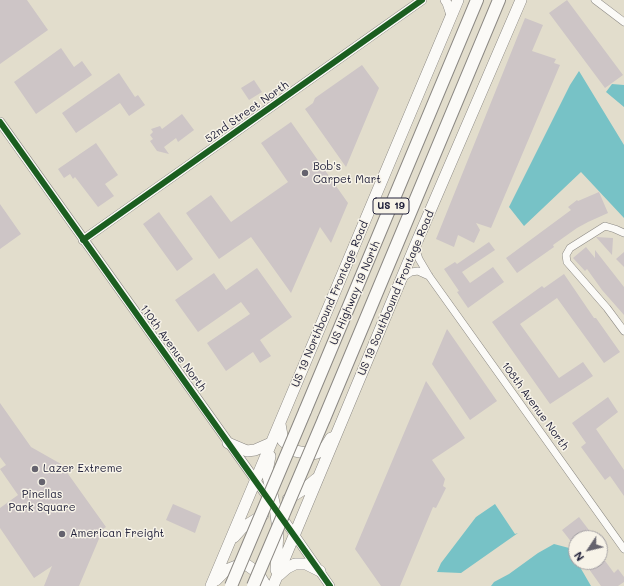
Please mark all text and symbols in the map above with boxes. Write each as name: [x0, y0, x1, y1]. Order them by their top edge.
street label: 52nd Street North: [203, 78, 291, 146]
place label: Bob's Carpet Mart: [313, 160, 381, 186]
marker: Bob's Carpet Mart: [300, 168, 310, 178]
road number: US 19: [373, 198, 409, 214]
street label: US 19 Southbound Frontage Road: [355, 209, 437, 377]
street label: US 19 Northbound Frontage Road: [289, 219, 371, 389]
street label: US Highway 19 North: [327, 239, 383, 347]
street label: 110th Avenue North: [137, 302, 209, 394]
street label: 108th Avenue North: [499, 359, 571, 453]
place label: Lazer Extreme: [43, 462, 122, 476]
marker: Lazer Extreme: [30, 464, 40, 474]
marker: Pinellas Park Square: [37, 477, 47, 487]
place label: Pinellas Park Square: [9, 488, 75, 514]
place label: American Freight: [70, 527, 164, 541]
marker: American Freight: [57, 529, 67, 539]
north arrow: [568, 530, 608, 570]
text: N: [570, 549, 587, 564]

